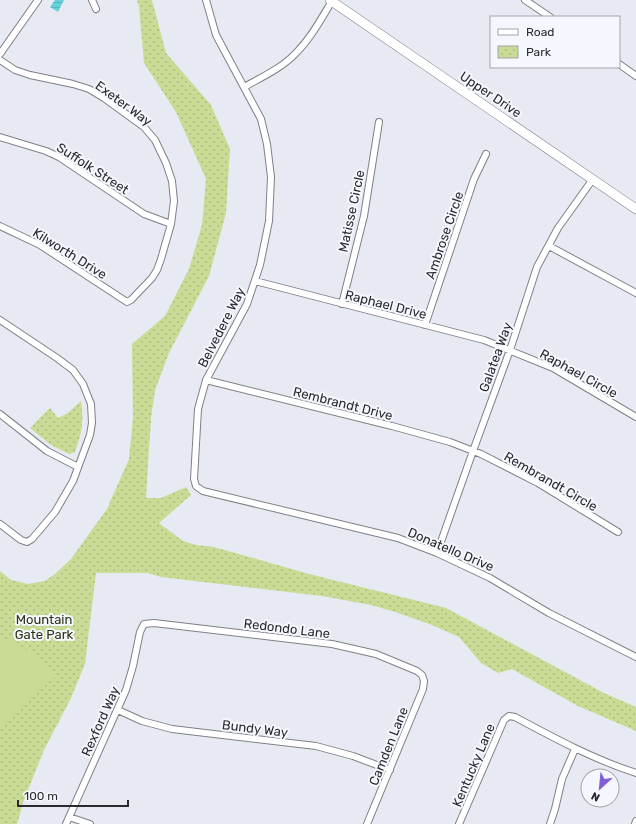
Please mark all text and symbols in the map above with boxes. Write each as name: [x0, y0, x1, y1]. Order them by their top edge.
legend: [490, 16, 620, 68]
text: Road: [526, 25, 554, 39]
text: Park: [526, 45, 552, 59]
street label: Upper Drive: [457, 68, 524, 120]
street label: Exeter Way: [92, 78, 155, 129]
street label: Suffolk Street: [54, 140, 132, 197]
street label: Matisse Circle: [335, 169, 368, 254]
street label: Ambrose Circle: [422, 189, 466, 281]
street label: Kilworth Drive: [30, 225, 109, 282]
street label: Belvedere Way: [195, 285, 248, 370]
street label: Raphael Drive: [344, 287, 428, 322]
street label: Galatea Way: [476, 320, 515, 394]
street label: Raphael Circle: [537, 346, 620, 401]
street label: Rembrandt Drive: [291, 384, 394, 423]
street label: Rembrandt Circle: [501, 449, 600, 514]
street label: Donatello Drive: [406, 525, 496, 574]
park label: Mountain Gate Park: [15, 612, 74, 642]
street label: Redondo Lane: [243, 616, 331, 641]
street label: Rexford Way: [78, 684, 123, 758]
street label: Camden Lane: [366, 705, 411, 788]
street label: Bundy Way: [221, 717, 289, 740]
street label: Kentucky Lane: [449, 721, 498, 809]
north arrow: [580, 768, 620, 808]
scale bar: [18, 782, 128, 808]
text: 100 m: [24, 789, 58, 803]
text: N: [589, 789, 602, 804]

